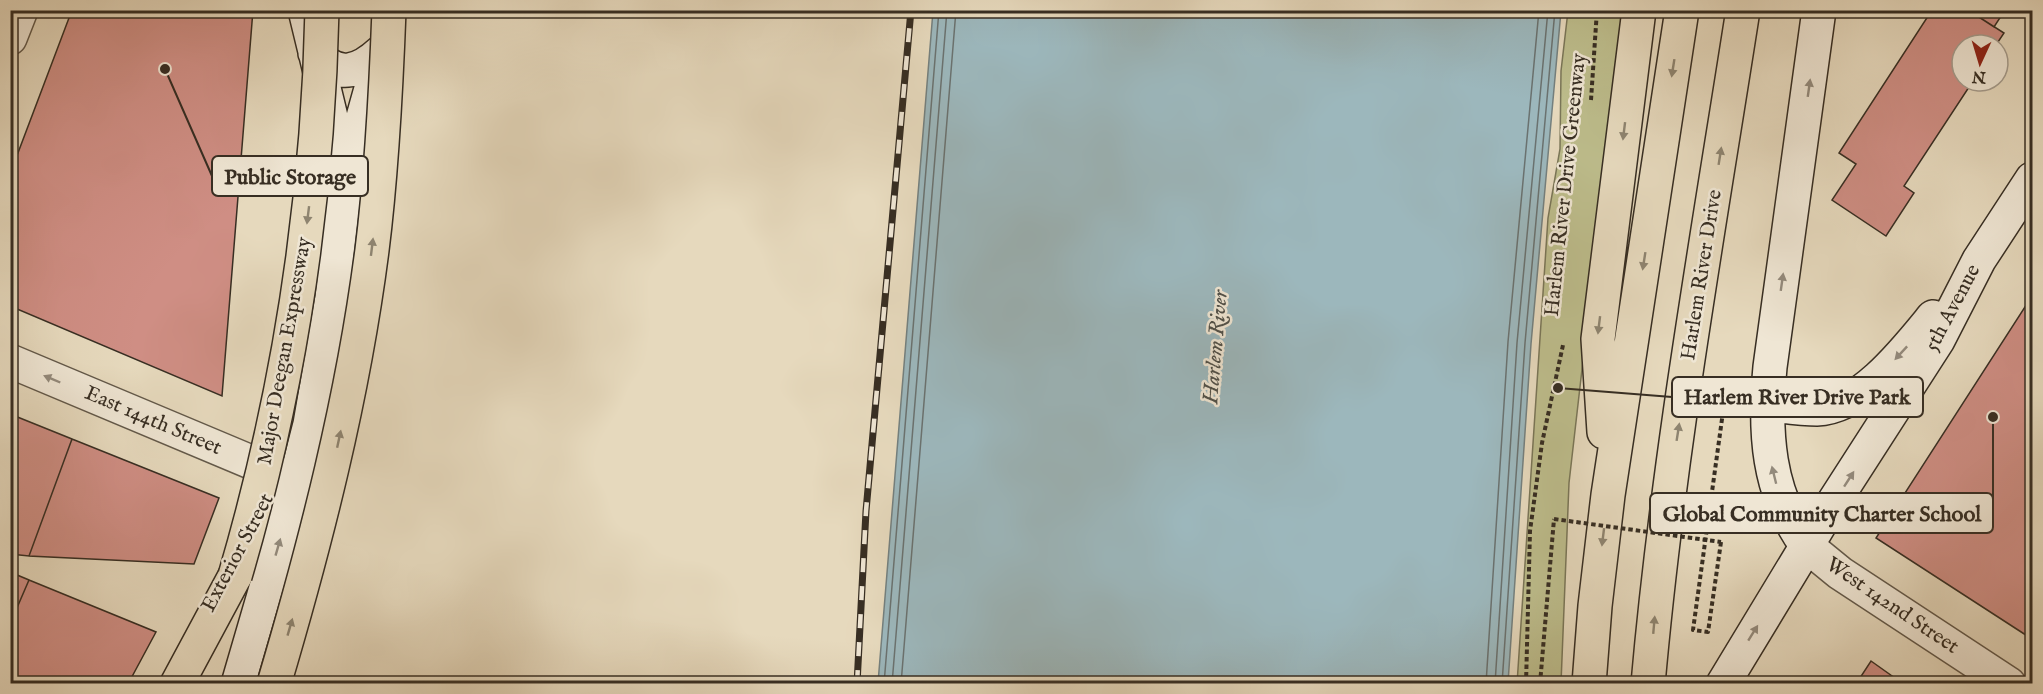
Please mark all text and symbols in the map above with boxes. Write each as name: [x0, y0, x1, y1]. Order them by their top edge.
north arrow: [1950, 33, 2010, 93]
street label: Harlem River Drive Greenway: [1539, 51, 1593, 318]
one-way arrow: [1668, 59, 1677, 78]
text: N: [1971, 65, 1988, 86]
one-way arrow: [1804, 79, 1813, 98]
one-way arrow: [1619, 122, 1629, 141]
one-way arrow: [1716, 146, 1725, 165]
callout: Public Storage: [212, 156, 368, 196]
text: Public Storage: [224, 164, 356, 192]
street label: Harlem River Drive: [1675, 187, 1729, 362]
one-way arrow: [304, 206, 313, 225]
street label: Major Deegan Expressway: [252, 234, 318, 467]
one-way arrow: [367, 237, 377, 256]
one-way arrow: [1639, 252, 1648, 271]
street label: 5th Avenue: [1919, 260, 1987, 356]
one-way arrow: [1777, 272, 1786, 291]
water label: Harlem River: [1197, 287, 1235, 406]
one-way arrow: [1595, 315, 1604, 334]
one-way arrow: [1895, 345, 1908, 360]
one-way arrow: [44, 374, 61, 383]
callout: Harlem River Drive Park: [1672, 377, 1923, 417]
street label: East 144th Street: [80, 380, 226, 462]
text: Harlem River Drive Park: [1683, 384, 1912, 412]
one-way arrow: [1674, 422, 1683, 441]
one-way arrow: [334, 429, 344, 448]
one-way arrow: [1769, 466, 1779, 484]
one-way arrow: [1843, 471, 1854, 487]
street label: Exterior Street: [195, 489, 281, 617]
callout: Global Community Charter School: [1650, 493, 1993, 533]
text: Global Community Charter School: [1663, 501, 1982, 529]
one-way arrow: [1598, 528, 1608, 547]
one-way arrow: [274, 538, 283, 556]
street label: West 142nd Street: [1820, 551, 1964, 661]
one-way arrow: [1649, 616, 1658, 635]
one-way arrow: [286, 618, 296, 637]
one-way arrow: [1747, 625, 1758, 641]

